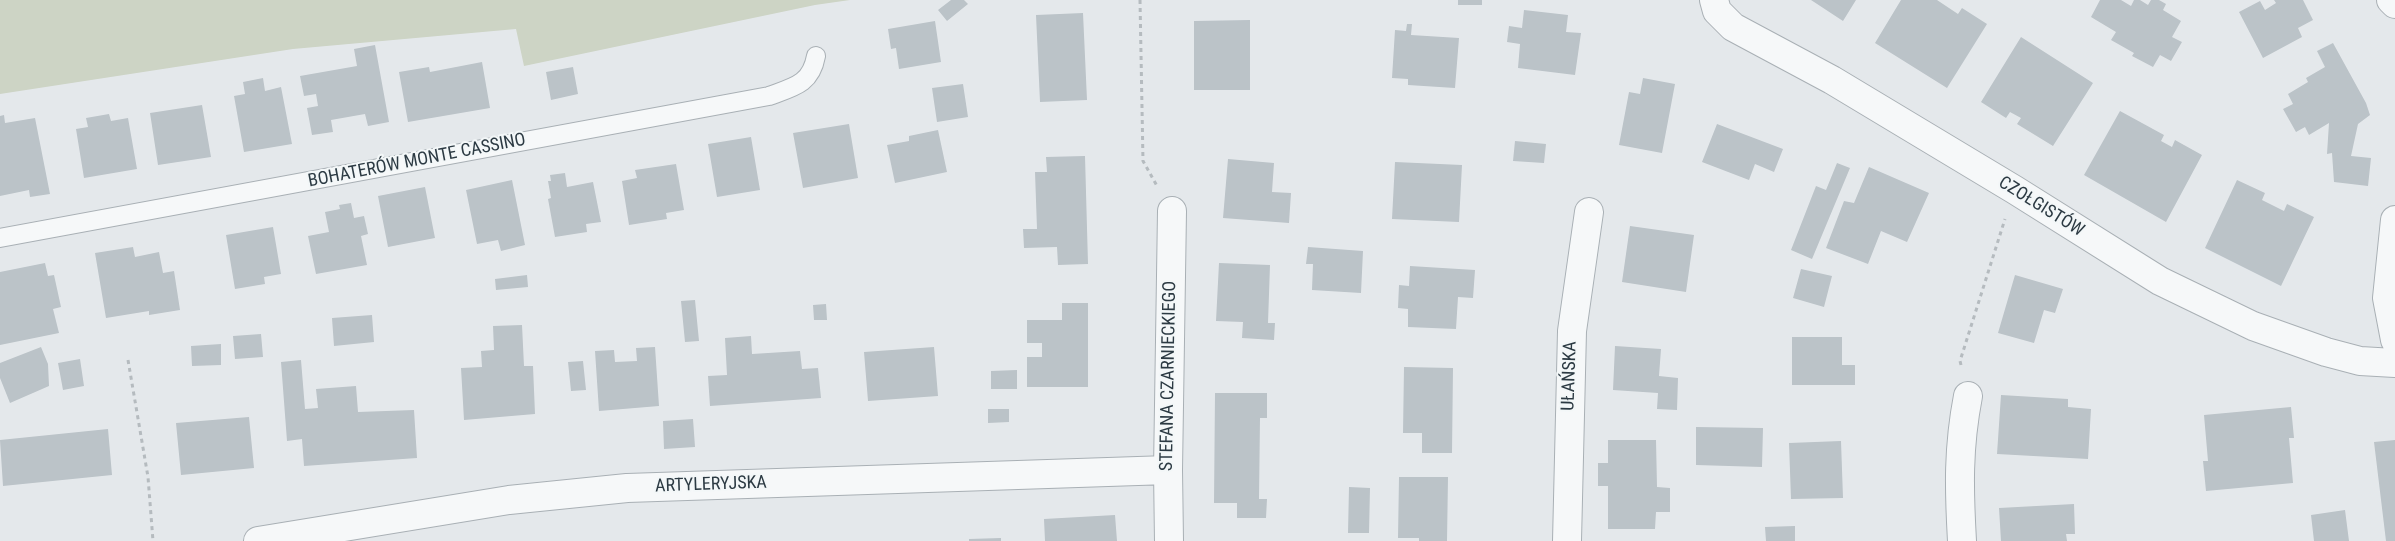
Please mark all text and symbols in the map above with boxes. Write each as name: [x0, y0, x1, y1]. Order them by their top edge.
street label: BOHATERÓW MONTE CASSINO: [306, 129, 528, 193]
street label: CZOŁGISTÓW: [1994, 172, 2088, 242]
street label: STEFANA CZARNIECKIEGO: [1157, 281, 1181, 471]
street label: UŁAŃSKA: [1558, 341, 1582, 411]
street label: ARTYLERYJSKA: [655, 472, 767, 498]

